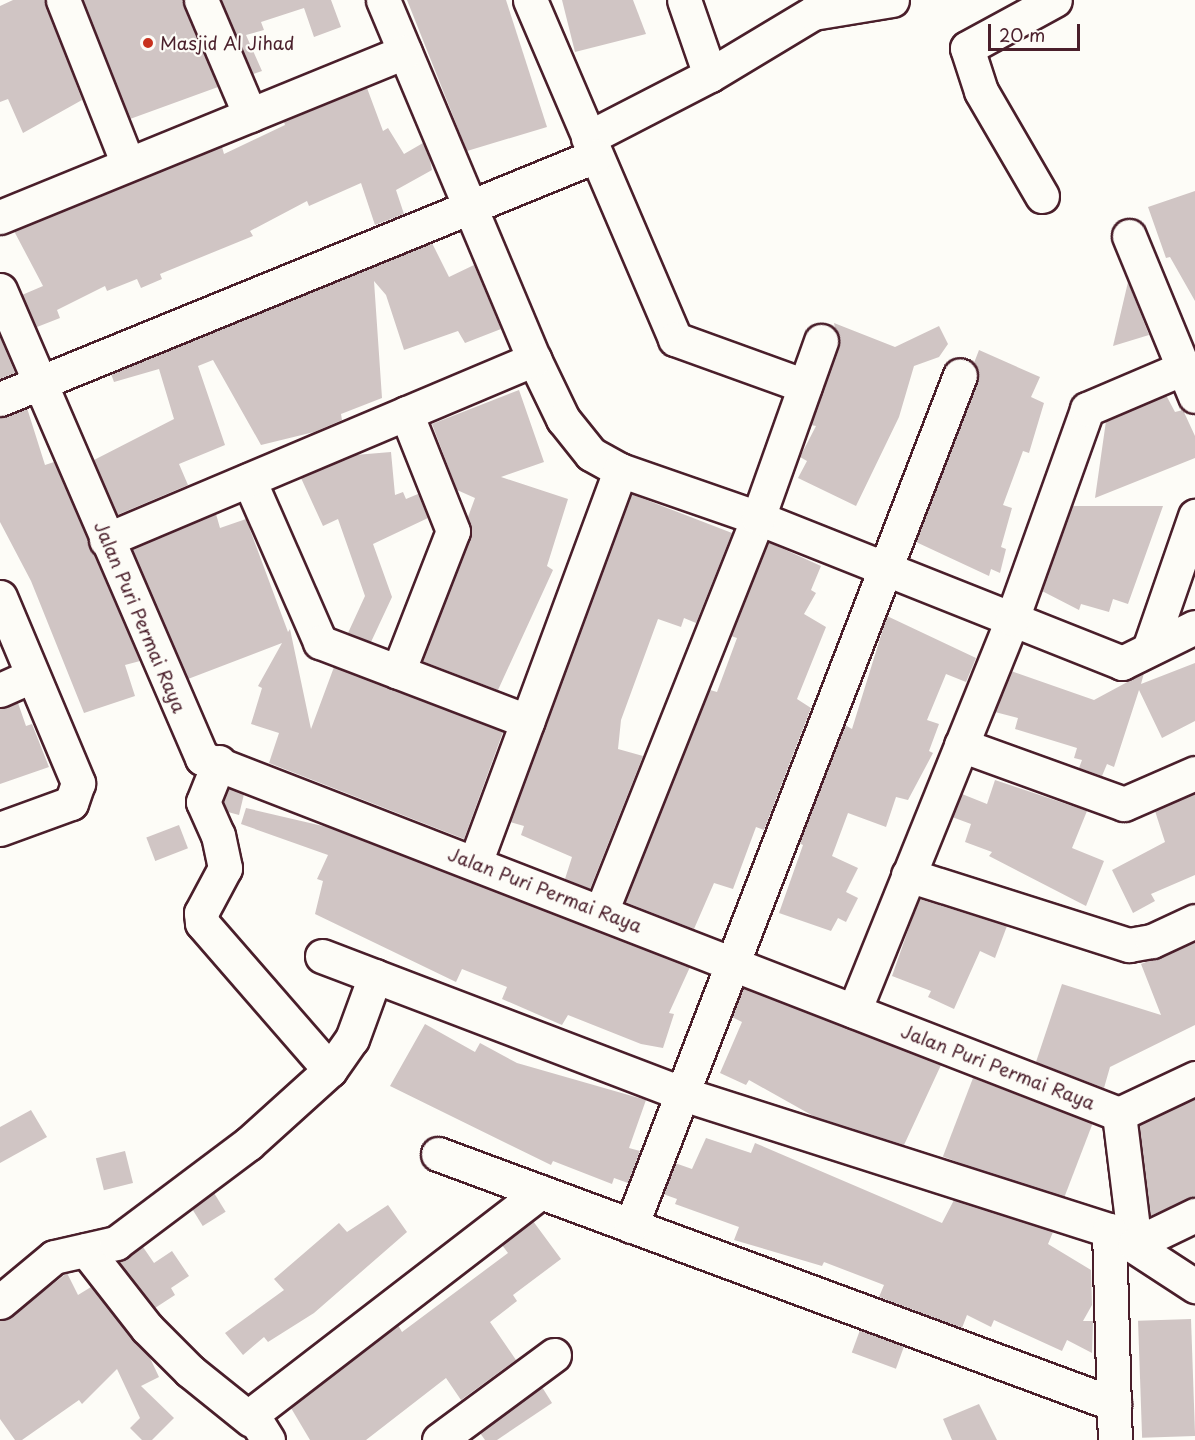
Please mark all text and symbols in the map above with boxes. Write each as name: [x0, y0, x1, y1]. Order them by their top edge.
scale bar: [991, 12, 1082, 50]
text: 20 m: [999, 21, 1045, 48]
place label: Masjid Al Jihad: [160, 32, 295, 54]
marker: Masjid Al Jihad: [141, 36, 155, 50]
street label: Jalan Puri Permai Raya: [90, 518, 190, 716]
street label: Jalan Puri Permai Raya: [445, 843, 645, 937]
street label: Jalan Puri Permai Raya: [898, 1020, 1098, 1114]

